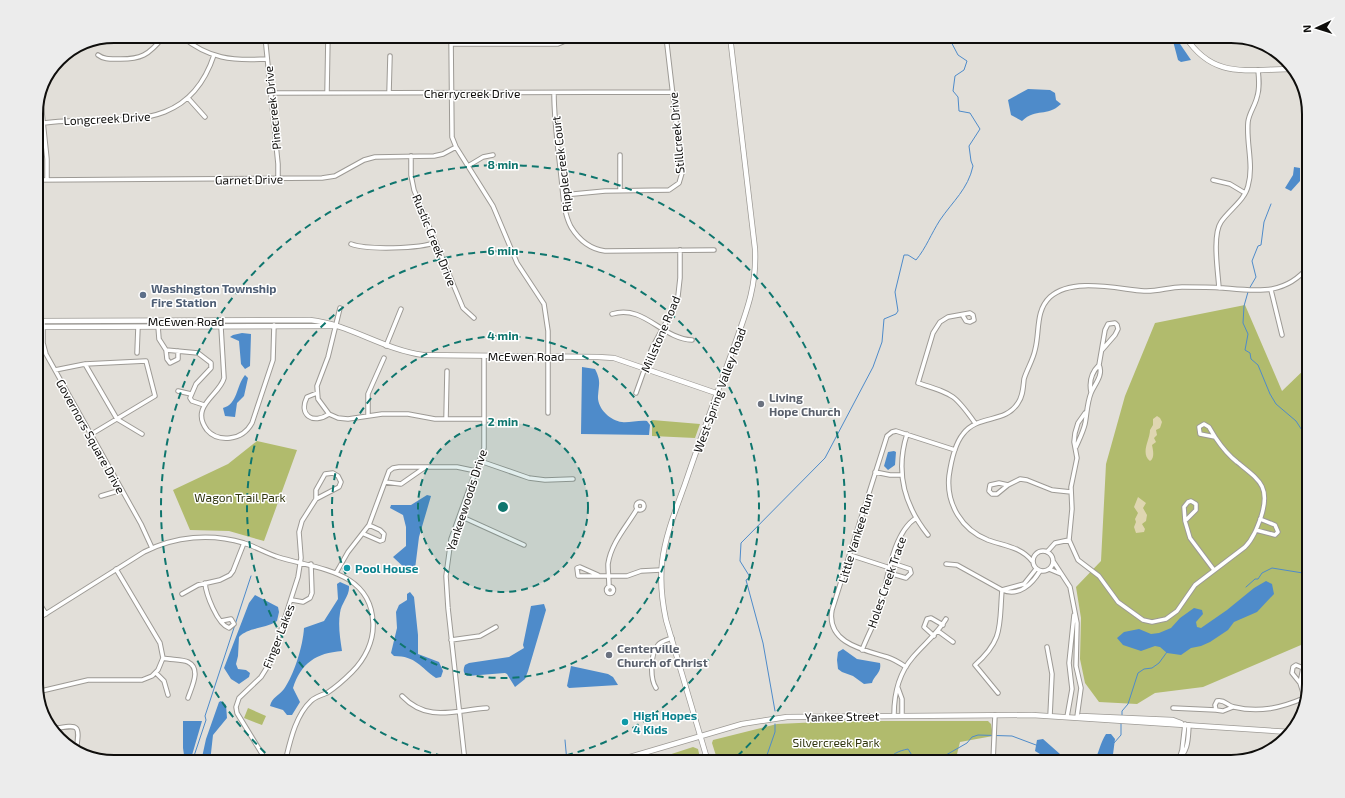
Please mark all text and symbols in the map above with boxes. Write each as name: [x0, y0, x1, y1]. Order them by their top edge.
north arrow: [1297, 8, 1337, 48]
text: N: [1300, 24, 1313, 33]
street label: Pinecreek Drive: [261, 65, 283, 151]
street label: Cherrycreek Drive: [424, 86, 520, 100]
street label: Stillcreek Drive: [665, 92, 687, 174]
street label: Longcreek Drive: [63, 109, 151, 127]
street label: Ripplecreek Court: [548, 115, 574, 213]
text: 8 min: [487, 157, 519, 171]
street label: Garnet Drive: [215, 171, 283, 187]
street label: Rustic Creek Drive: [410, 192, 460, 288]
text: 6 min: [488, 243, 518, 257]
place label: Washington Township Fire Station: [151, 281, 277, 309]
marker: Washington Township Fire Station: [138, 290, 148, 300]
street label: Millstone Road: [638, 294, 682, 374]
street label: McEwen Road: [148, 314, 224, 328]
street label: West Spring Valley Road: [690, 326, 748, 454]
text: 4 min: [487, 328, 519, 342]
street label: McEwen Road: [488, 349, 564, 363]
street label: Governors Square Drive: [54, 376, 128, 496]
place label: Living Hope Church: [769, 390, 841, 418]
marker: Living Hope Church: [756, 399, 766, 409]
text: 2 min: [488, 414, 518, 428]
street label: Yankeewoods Drive: [443, 447, 489, 553]
park label: Wagon Trail Park: [194, 490, 286, 504]
street label: Little Yankee Run: [835, 491, 875, 585]
centre of rings: [496, 500, 510, 514]
street label: Holes Creek Trace: [864, 534, 908, 630]
place label: Pool House: [355, 561, 419, 575]
marker: Pool House: [342, 563, 352, 573]
street label: Finger Lakes: [259, 602, 297, 670]
place label: Centerville Church of Christ: [617, 641, 708, 669]
marker: Centerville Church of Christ: [604, 650, 614, 660]
place label: High Hopes 4 Kids: [633, 708, 697, 736]
street label: Yankee Street: [805, 708, 880, 724]
marker: High Hopes 4 Kids: [620, 717, 630, 727]
park label: Silvercreek Park: [792, 735, 880, 749]

